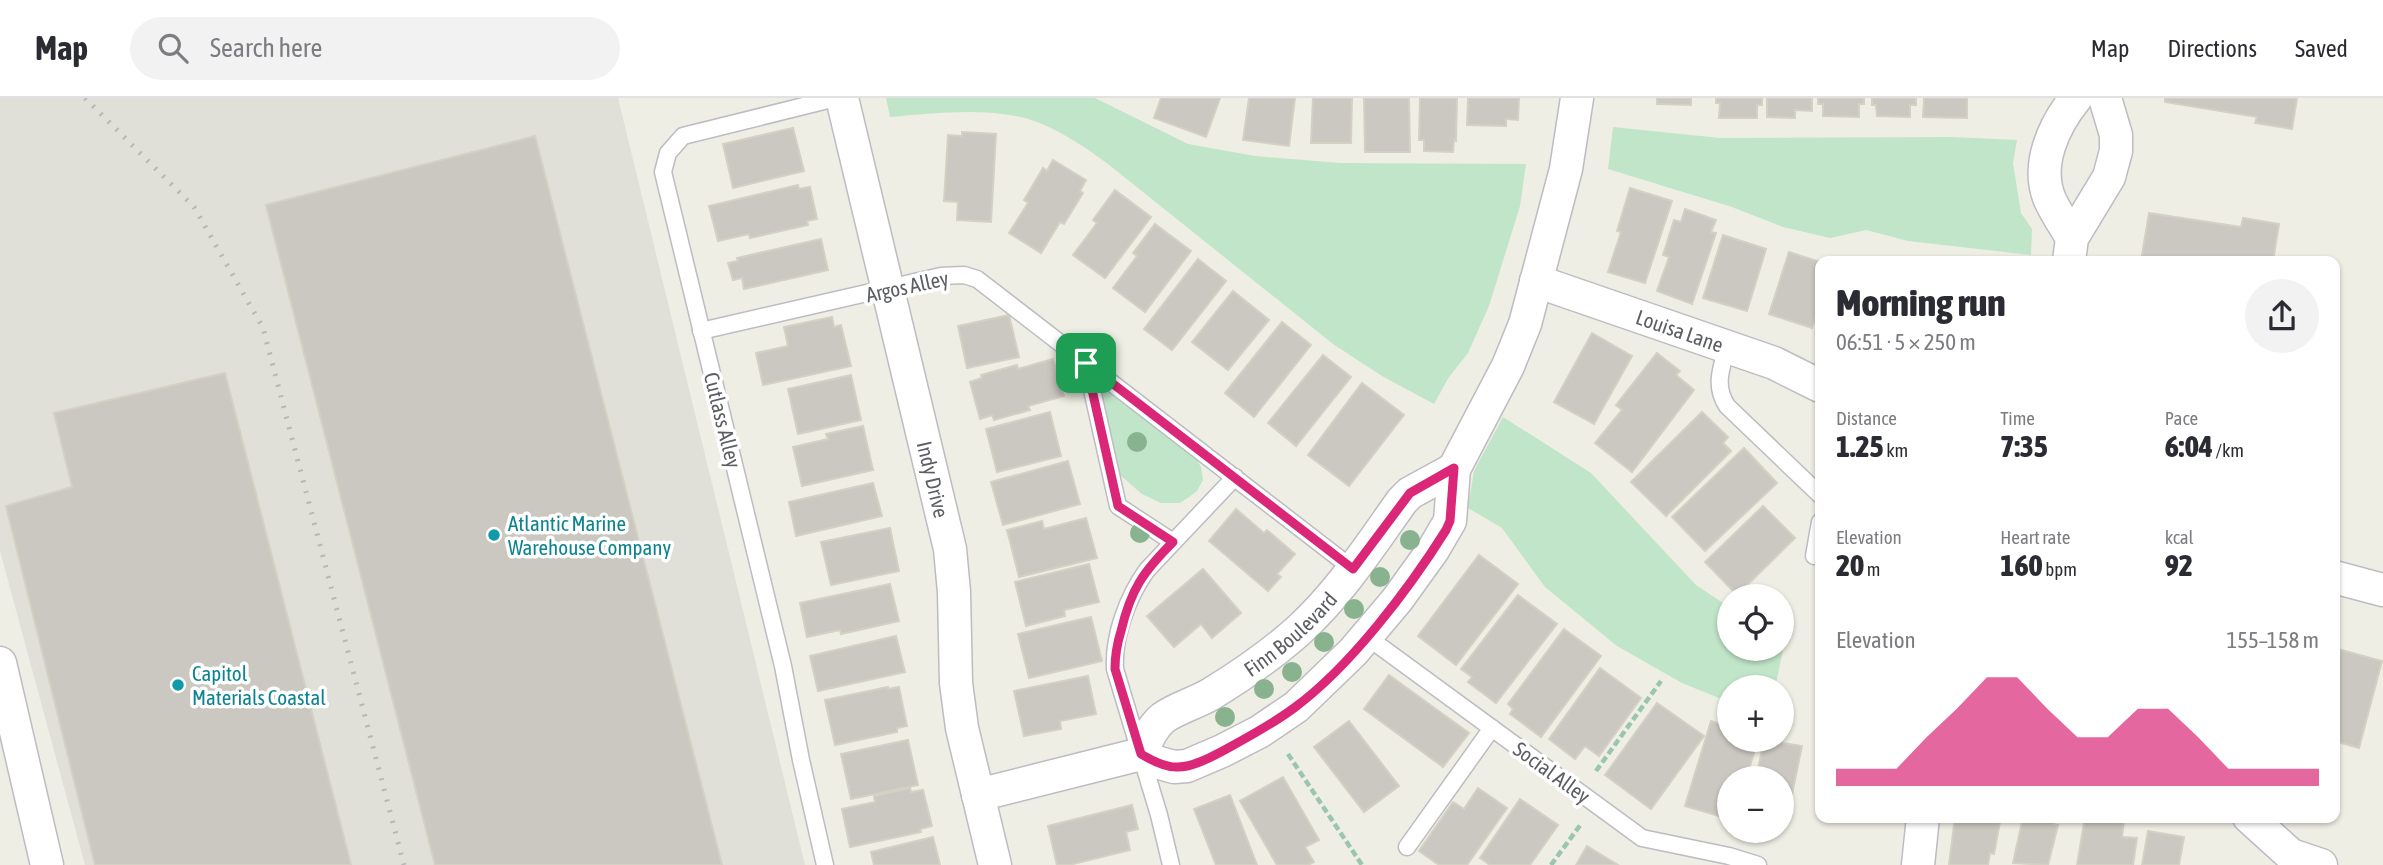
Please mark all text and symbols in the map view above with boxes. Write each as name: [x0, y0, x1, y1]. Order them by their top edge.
search box: [130, 17, 620, 80]
text: Map: [35, 29, 88, 67]
icon: search: [154, 29, 192, 67]
text: Search here: [210, 33, 322, 63]
text: Map: [2091, 35, 2129, 62]
text: Directions: [2167, 35, 2257, 62]
text: Saved: [2295, 35, 2348, 62]
street label: Argos Alley: [864, 265, 951, 306]
button: share: [2245, 279, 2319, 353]
text: Morning run: [1836, 281, 2006, 324]
street label: Louisa Lane: [1633, 304, 1727, 357]
text: 06:51 · 5 × 250 m: [1836, 329, 1976, 355]
pin: [1056, 333, 1116, 393]
icon: arrive: [1067, 344, 1105, 382]
street label: Cutlass Alley: [700, 370, 747, 471]
text: Distance: [1836, 407, 1897, 429]
text: Time: [2000, 407, 2035, 429]
text: Pace: [2165, 407, 2198, 429]
text: 1.25: [1836, 429, 1884, 463]
text: 7:35: [2000, 429, 2048, 463]
text: 6:04: [2165, 429, 2213, 463]
street label: Indy Drive: [913, 439, 954, 520]
text: km: [1884, 439, 1908, 461]
text: /km: [2213, 439, 2244, 461]
place label: Atlantic Marine Warehouse Company: [508, 511, 671, 559]
text: Elevation: [1836, 526, 1902, 548]
text: Heart rate: [2000, 526, 2070, 548]
text: kcal: [2165, 526, 2194, 548]
marker: Atlantic Marine Warehouse Company: [486, 527, 502, 543]
text: 20: [1836, 548, 1864, 582]
text: 160: [2000, 548, 2043, 582]
text: 92: [2165, 548, 2193, 582]
text: m: [1864, 558, 1881, 580]
text: bpm: [2043, 558, 2077, 580]
map controls: [1717, 584, 1794, 843]
button: locate: [1717, 584, 1794, 661]
street label: Finn Boulevard: [1239, 587, 1342, 681]
text: Elevation: [1836, 627, 1916, 653]
text: 155–158 m: [2226, 627, 2319, 653]
place label: Capitol Materials Coastal: [192, 661, 326, 709]
button: +: [1717, 675, 1794, 752]
marker: Capitol Materials Coastal: [170, 677, 186, 693]
street label: Social Alley: [1509, 736, 1595, 808]
button: −: [1717, 766, 1794, 843]

